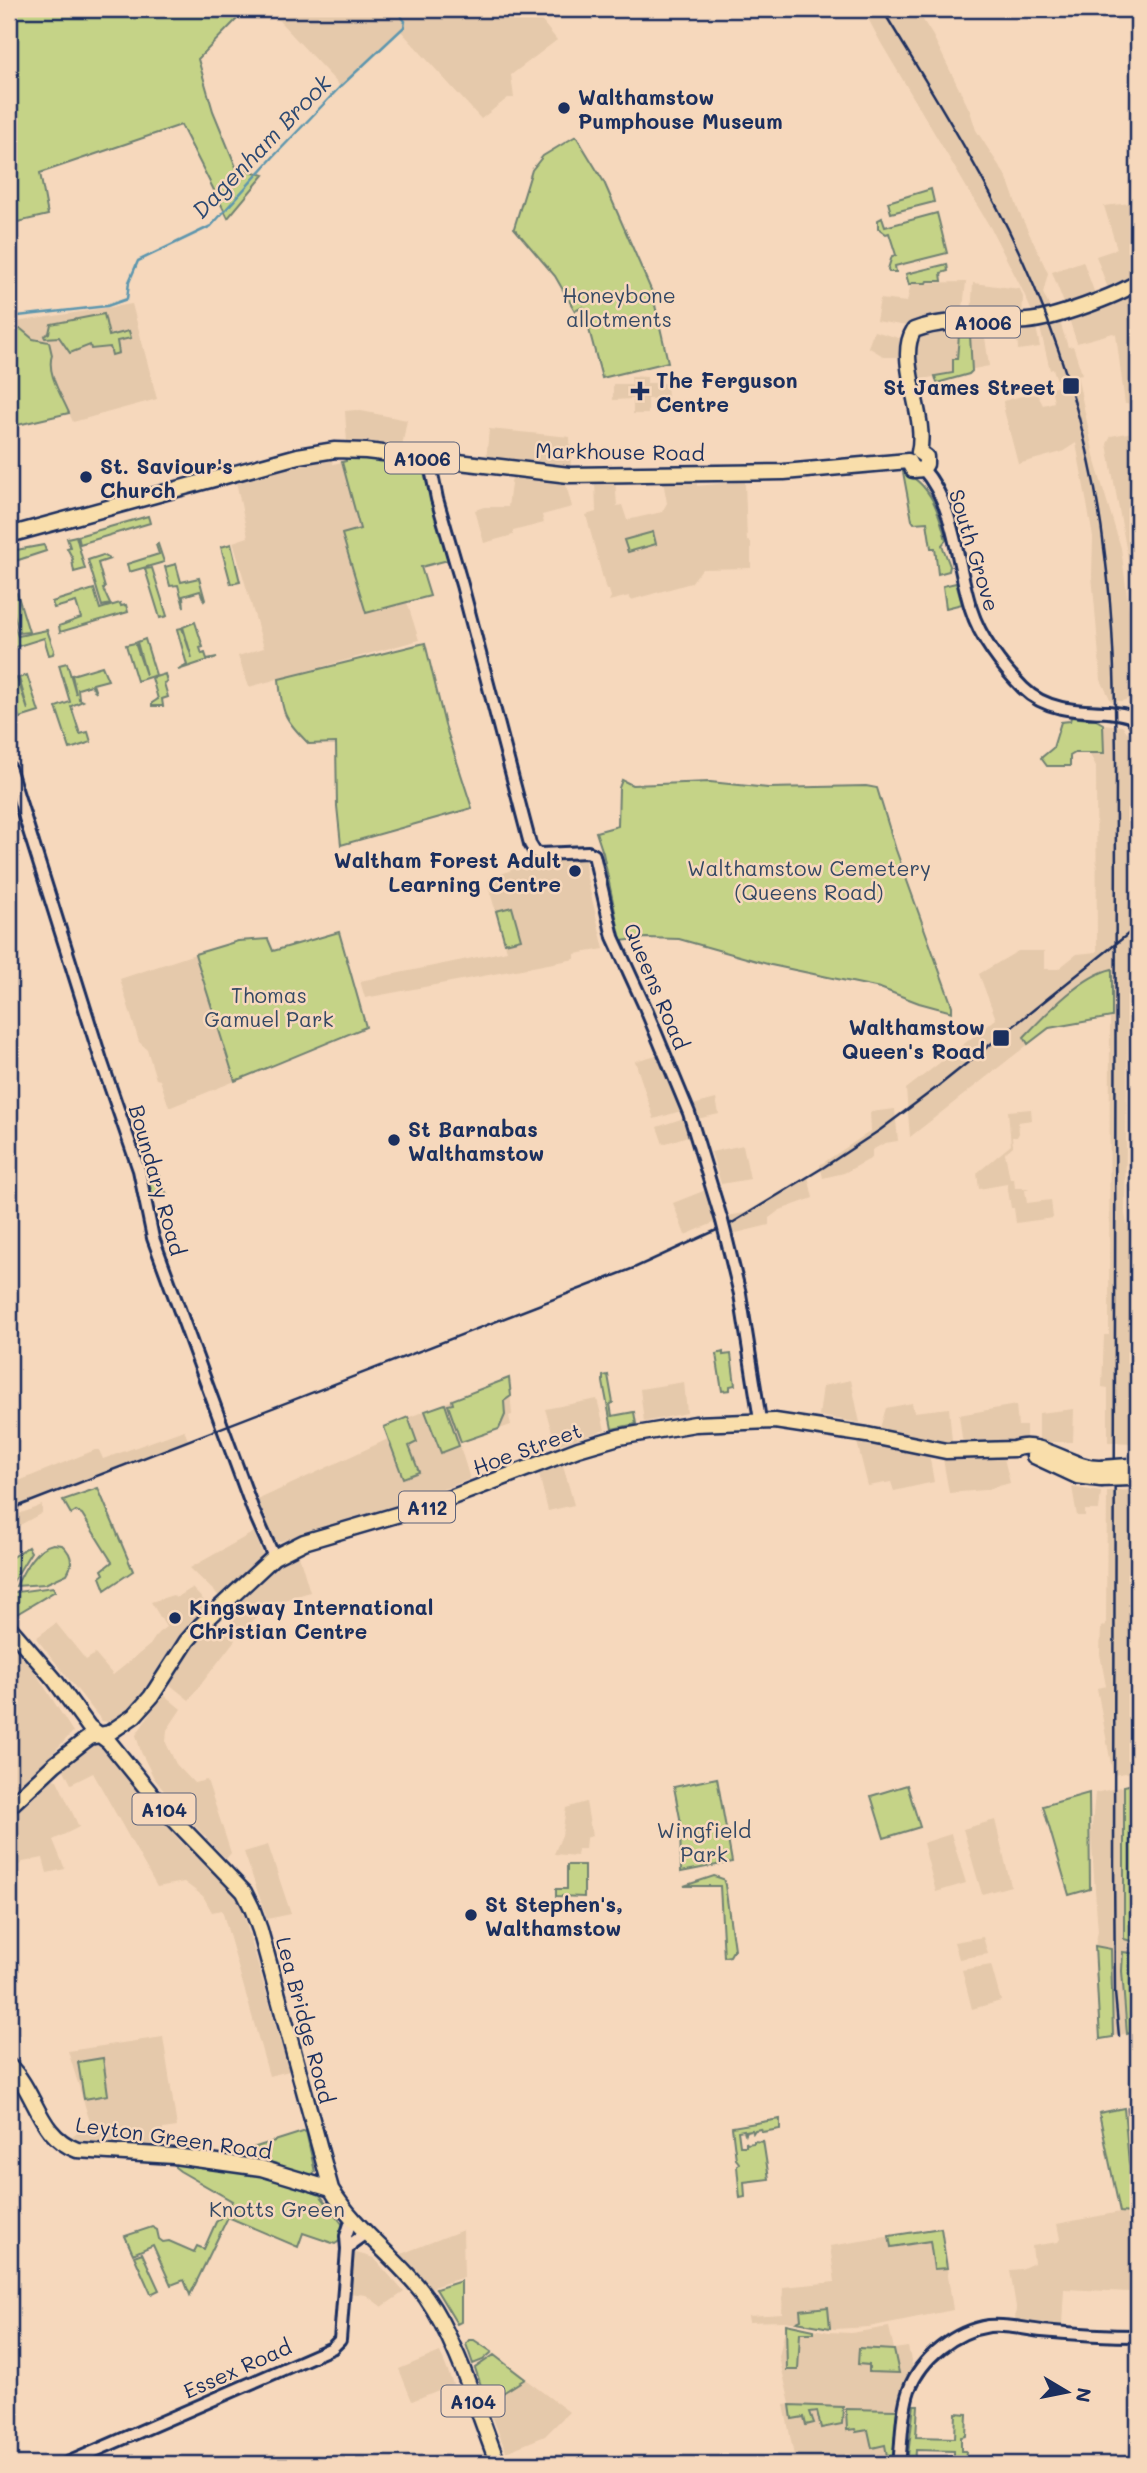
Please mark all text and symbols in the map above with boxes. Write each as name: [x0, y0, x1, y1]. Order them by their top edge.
water label: Dagenham Brook: [185, 67, 338, 224]
place label: Walthamstow Pumphouse Museum: [578, 83, 783, 134]
marker: Walthamstow Pumphouse Museum: [556, 100, 572, 116]
park label: Honeybone allotments: [562, 281, 676, 332]
road number: A1006: [946, 306, 1020, 338]
place label: The Ferguson Centre: [656, 366, 798, 417]
place label: St James Street: [883, 373, 1055, 400]
marker: St James Street: [1061, 376, 1081, 396]
marker: The Ferguson Centre: [630, 381, 650, 401]
street label: Markhouse Road: [535, 436, 705, 466]
road number: A1006: [385, 442, 459, 474]
place label: St. Saviour's Church: [100, 452, 233, 503]
marker: St. Saviour's Church: [78, 469, 94, 485]
street label: South Grove: [944, 486, 1006, 614]
place label: Waltham Forest Adult Learning Centre: [334, 846, 561, 897]
park label: Walthamstow Cemetery (Queens Road): [687, 854, 931, 905]
marker: Waltham Forest Adult Learning Centre: [567, 863, 583, 879]
street label: Queens Road: [618, 919, 696, 1053]
park label: Thomas Gamuel Park: [204, 981, 334, 1032]
place label: Walthamstow Queen's Road: [842, 1013, 985, 1064]
marker: Walthamstow Queen's Road: [991, 1028, 1011, 1048]
street label: Boundary Road: [124, 1102, 192, 1258]
place label: St Barnabas Walthamstow: [408, 1115, 544, 1166]
marker: St Barnabas Walthamstow: [386, 1132, 402, 1148]
street label: Hoe Street: [469, 1416, 585, 1480]
road number: A112: [399, 1492, 455, 1522]
place label: Kingsway International Christian Centre: [189, 1593, 433, 1644]
marker: Kingsway International Christian Centre: [167, 1610, 183, 1626]
road number: A104: [132, 1794, 196, 1825]
park label: Wingfield Park: [657, 1816, 751, 1867]
place label: St Stephen's, Walthamstow: [485, 1890, 623, 1941]
marker: St Stephen's, Walthamstow: [463, 1907, 479, 1923]
street label: Lea Bridge Road: [271, 1934, 341, 2106]
street label: Leyton Green Road: [74, 2110, 274, 2164]
park label: Knotts Green: [209, 2195, 345, 2222]
street label: Essex Road: [179, 2332, 295, 2404]
north arrow: [1032, 2358, 1102, 2428]
road number: A104: [442, 2386, 504, 2416]
text: N: [1071, 2386, 1098, 2404]

